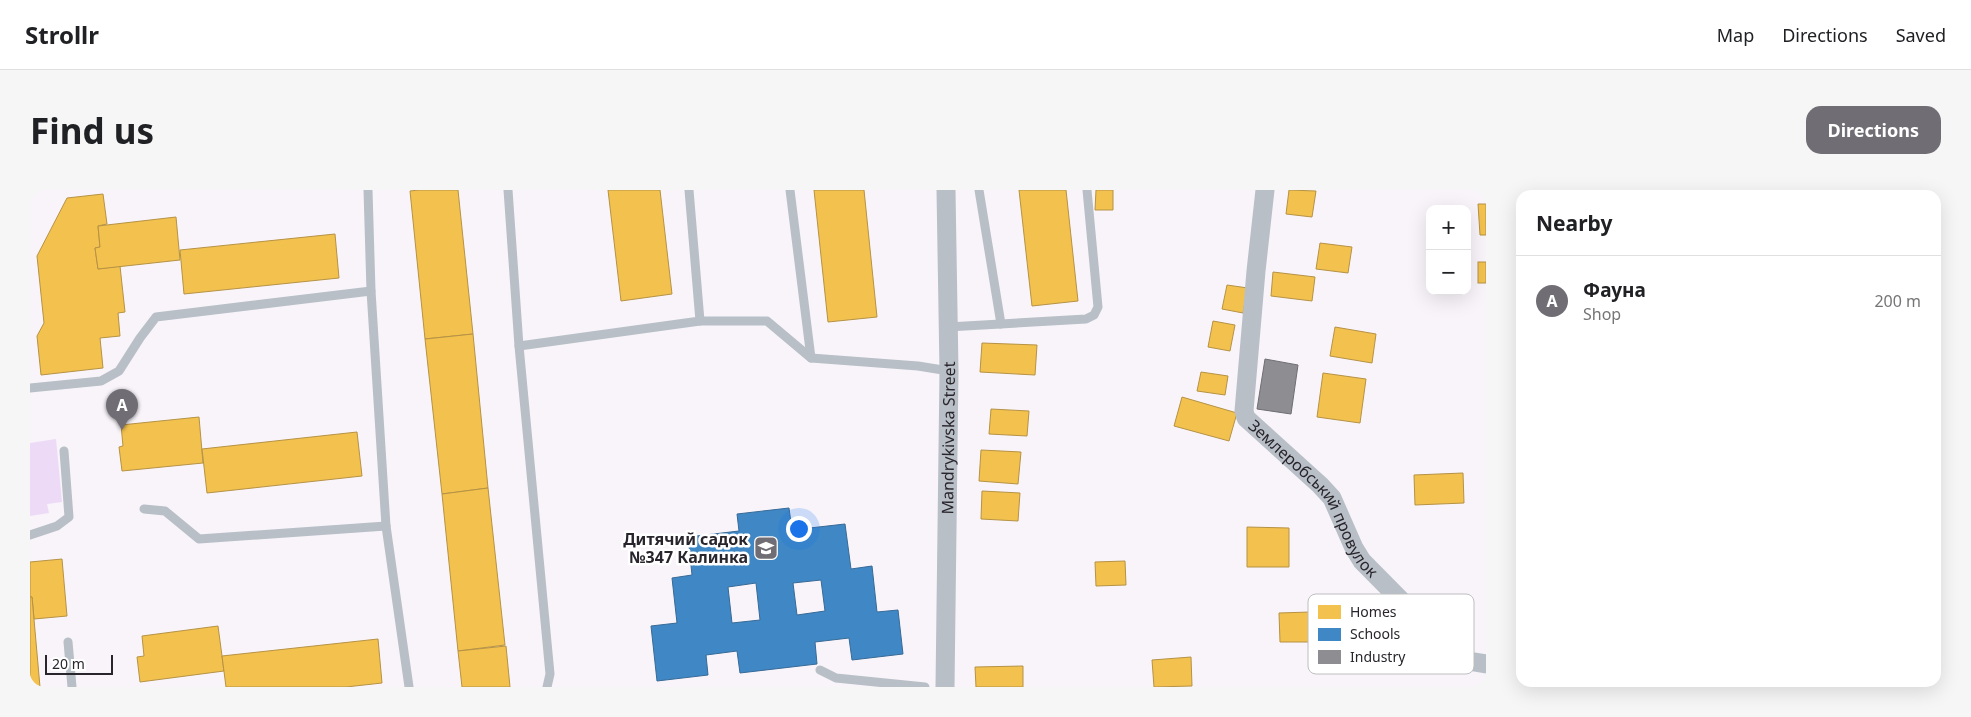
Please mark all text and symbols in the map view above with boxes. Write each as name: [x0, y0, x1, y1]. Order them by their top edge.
text: Strollr: [25, 18, 99, 51]
text: Map: [1717, 23, 1754, 47]
text: Directions: [1782, 23, 1868, 47]
text: Saved: [1896, 23, 1946, 47]
button: Directions: [1806, 106, 1941, 154]
text: Find us: [30, 107, 154, 154]
map controls: [1426, 205, 1471, 295]
button: +: [1426, 205, 1471, 250]
text: Nearby: [1536, 209, 1612, 237]
button: −: [1426, 250, 1471, 295]
text: Фауна: [1583, 277, 1646, 303]
text: A: [1546, 290, 1558, 312]
text: 200 m: [1874, 290, 1921, 312]
text: Shop: [1583, 303, 1621, 325]
street label: Mandrykivska Street: [936, 361, 960, 515]
pin: A: [106, 389, 138, 430]
street label: Землеробський провулок: [1244, 415, 1383, 583]
your location: [786, 516, 812, 542]
place label: Дитячий садок №347 Калинка: [623, 528, 748, 568]
school or university icon: Дитячий садок №347 Калинка: [753, 535, 779, 561]
legend: [1308, 594, 1474, 674]
text: Homes: [1350, 602, 1397, 621]
text: Schools: [1350, 624, 1401, 643]
text: Industry: [1350, 647, 1406, 666]
scale bar: [45, 652, 112, 675]
text: 20 m: [52, 654, 85, 673]

